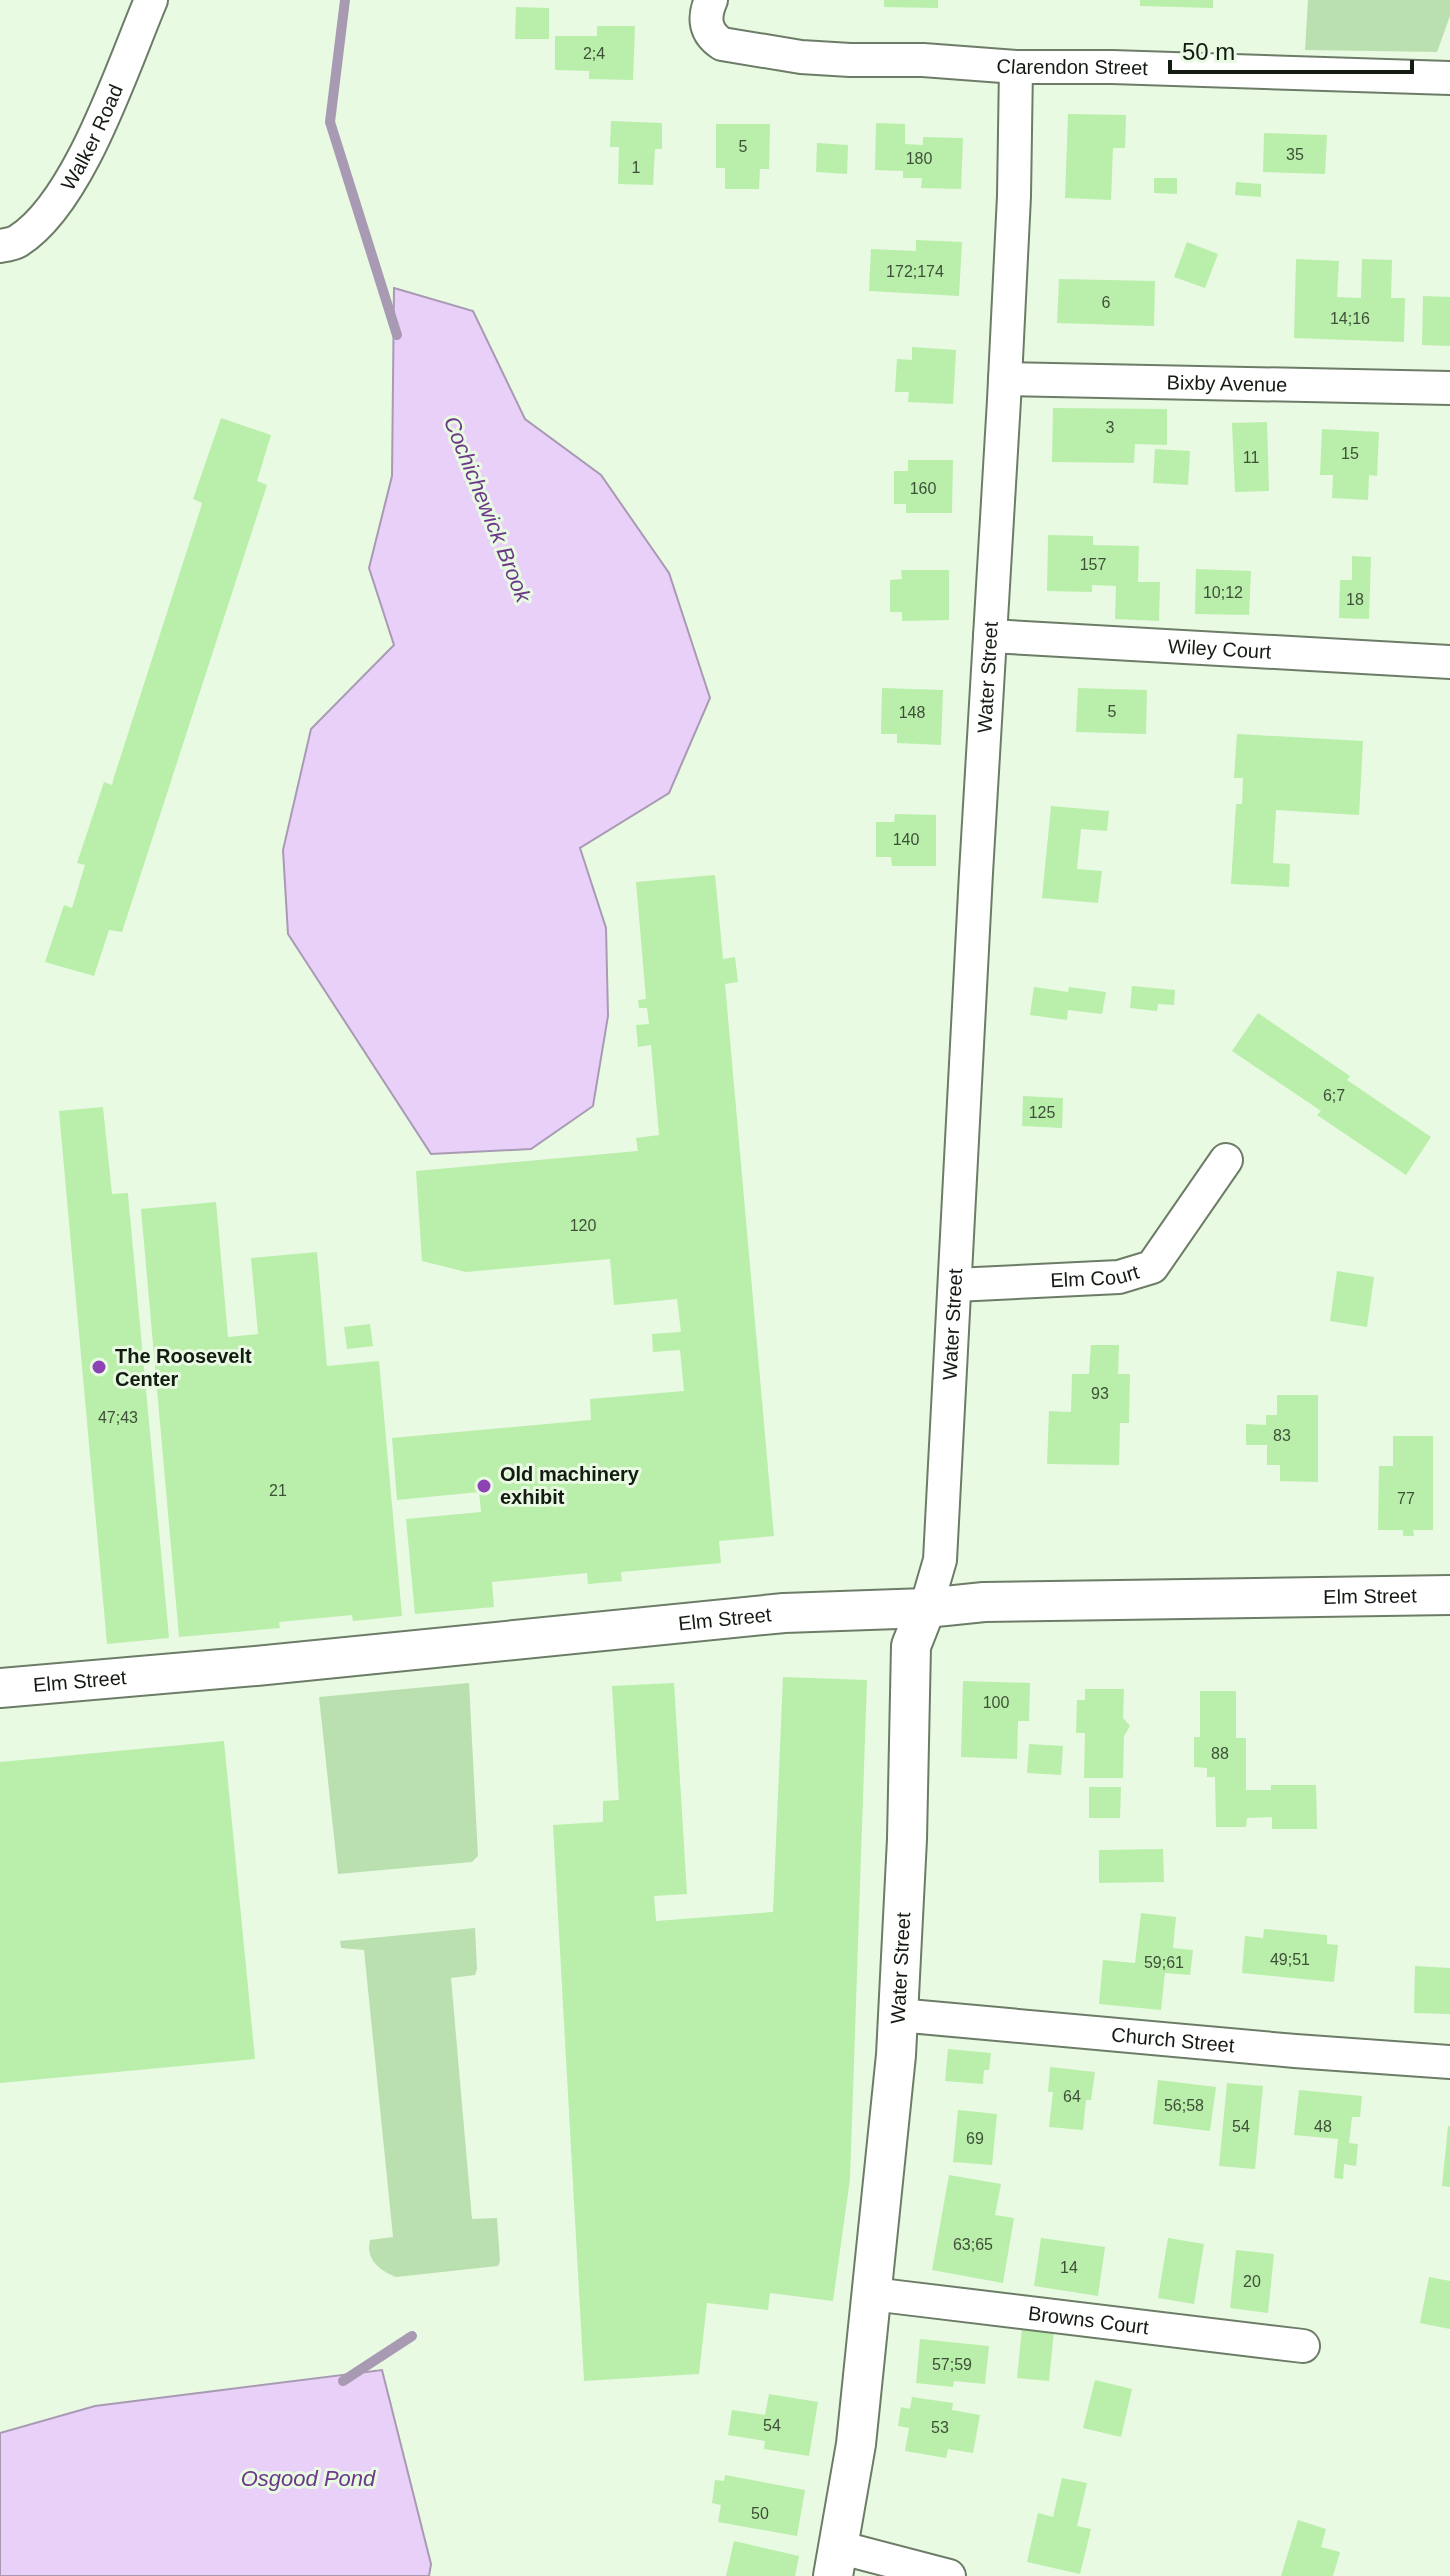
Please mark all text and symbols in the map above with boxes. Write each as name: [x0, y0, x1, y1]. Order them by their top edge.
scale bar: [1170, 24, 1412, 74]
text: 50 m: [1182, 38, 1235, 65]
house number: 2;4: [583, 45, 605, 62]
street label: Clarendon Street: [996, 55, 1149, 79]
street label: Walker Road: [57, 81, 127, 194]
house number: 5: [739, 138, 748, 155]
house number: 35: [1286, 146, 1304, 163]
house number: 180: [906, 150, 932, 167]
house number: 1: [632, 159, 641, 176]
house number: 172;174: [886, 263, 944, 280]
house number: 6: [1102, 294, 1111, 311]
house number: 14;16: [1330, 310, 1370, 327]
street label: Bixby Avenue: [1166, 371, 1288, 396]
water label: Cochichewick Brook: [439, 413, 537, 607]
house number: 3: [1106, 419, 1115, 436]
house number: 15: [1341, 445, 1359, 462]
house number: 11: [1243, 449, 1259, 466]
house number: 160: [910, 480, 936, 497]
house number: 157: [1080, 556, 1106, 573]
house number: 10;12: [1203, 584, 1243, 601]
house number: 18: [1346, 591, 1364, 608]
street label: Water Street: [973, 621, 1002, 734]
street label: Wiley Court: [1167, 635, 1272, 663]
house number: 5: [1108, 703, 1117, 720]
house number: 148: [899, 704, 925, 721]
house number: 140: [893, 831, 919, 848]
house number: 6;7: [1323, 1087, 1345, 1104]
house number: 125: [1029, 1104, 1055, 1121]
house number: 120: [570, 1217, 596, 1234]
street label: Elm Court: [1050, 1260, 1142, 1291]
street label: Water Street: [938, 1268, 966, 1381]
place label: The Roosevelt Center: [115, 1345, 252, 1390]
marker: The Roosevelt Center: [90, 1358, 108, 1376]
house number: 93: [1091, 1385, 1109, 1402]
house number: 47;43: [98, 1409, 138, 1426]
house number: 83: [1273, 1427, 1291, 1444]
place label: Old machinery exhibit: [500, 1463, 640, 1508]
marker: Old machinery exhibit: [475, 1477, 493, 1495]
house number: 21: [269, 1482, 287, 1499]
house number: 77: [1397, 1490, 1415, 1507]
street label: Elm Street: [1323, 1584, 1417, 1608]
street label: Elm Street: [677, 1603, 773, 1635]
street label: Elm Street: [32, 1666, 128, 1696]
house number: 100: [983, 1694, 1009, 1711]
house number: 88: [1211, 1745, 1229, 1762]
street label: Water Street: [887, 1911, 914, 2024]
house number: 49;51: [1270, 1951, 1310, 1968]
house number: 59;61: [1144, 1954, 1184, 1971]
street label: Church Street: [1110, 2023, 1236, 2056]
house number: 64: [1063, 2088, 1081, 2105]
house number: 56;58: [1164, 2097, 1204, 2114]
house number: 54: [1232, 2118, 1250, 2135]
house number: 48: [1314, 2118, 1332, 2135]
house number: 69: [966, 2130, 984, 2147]
house number: 63;65: [953, 2236, 993, 2253]
house number: 14: [1060, 2259, 1078, 2276]
house number: 20: [1243, 2273, 1261, 2290]
street label: Browns Court: [1027, 2302, 1150, 2338]
house number: 57;59: [932, 2356, 972, 2373]
house number: 54: [763, 2417, 781, 2434]
house number: 53: [931, 2419, 949, 2436]
water label: Osgood Pond: [241, 2466, 376, 2491]
house number: 50: [751, 2505, 769, 2522]

